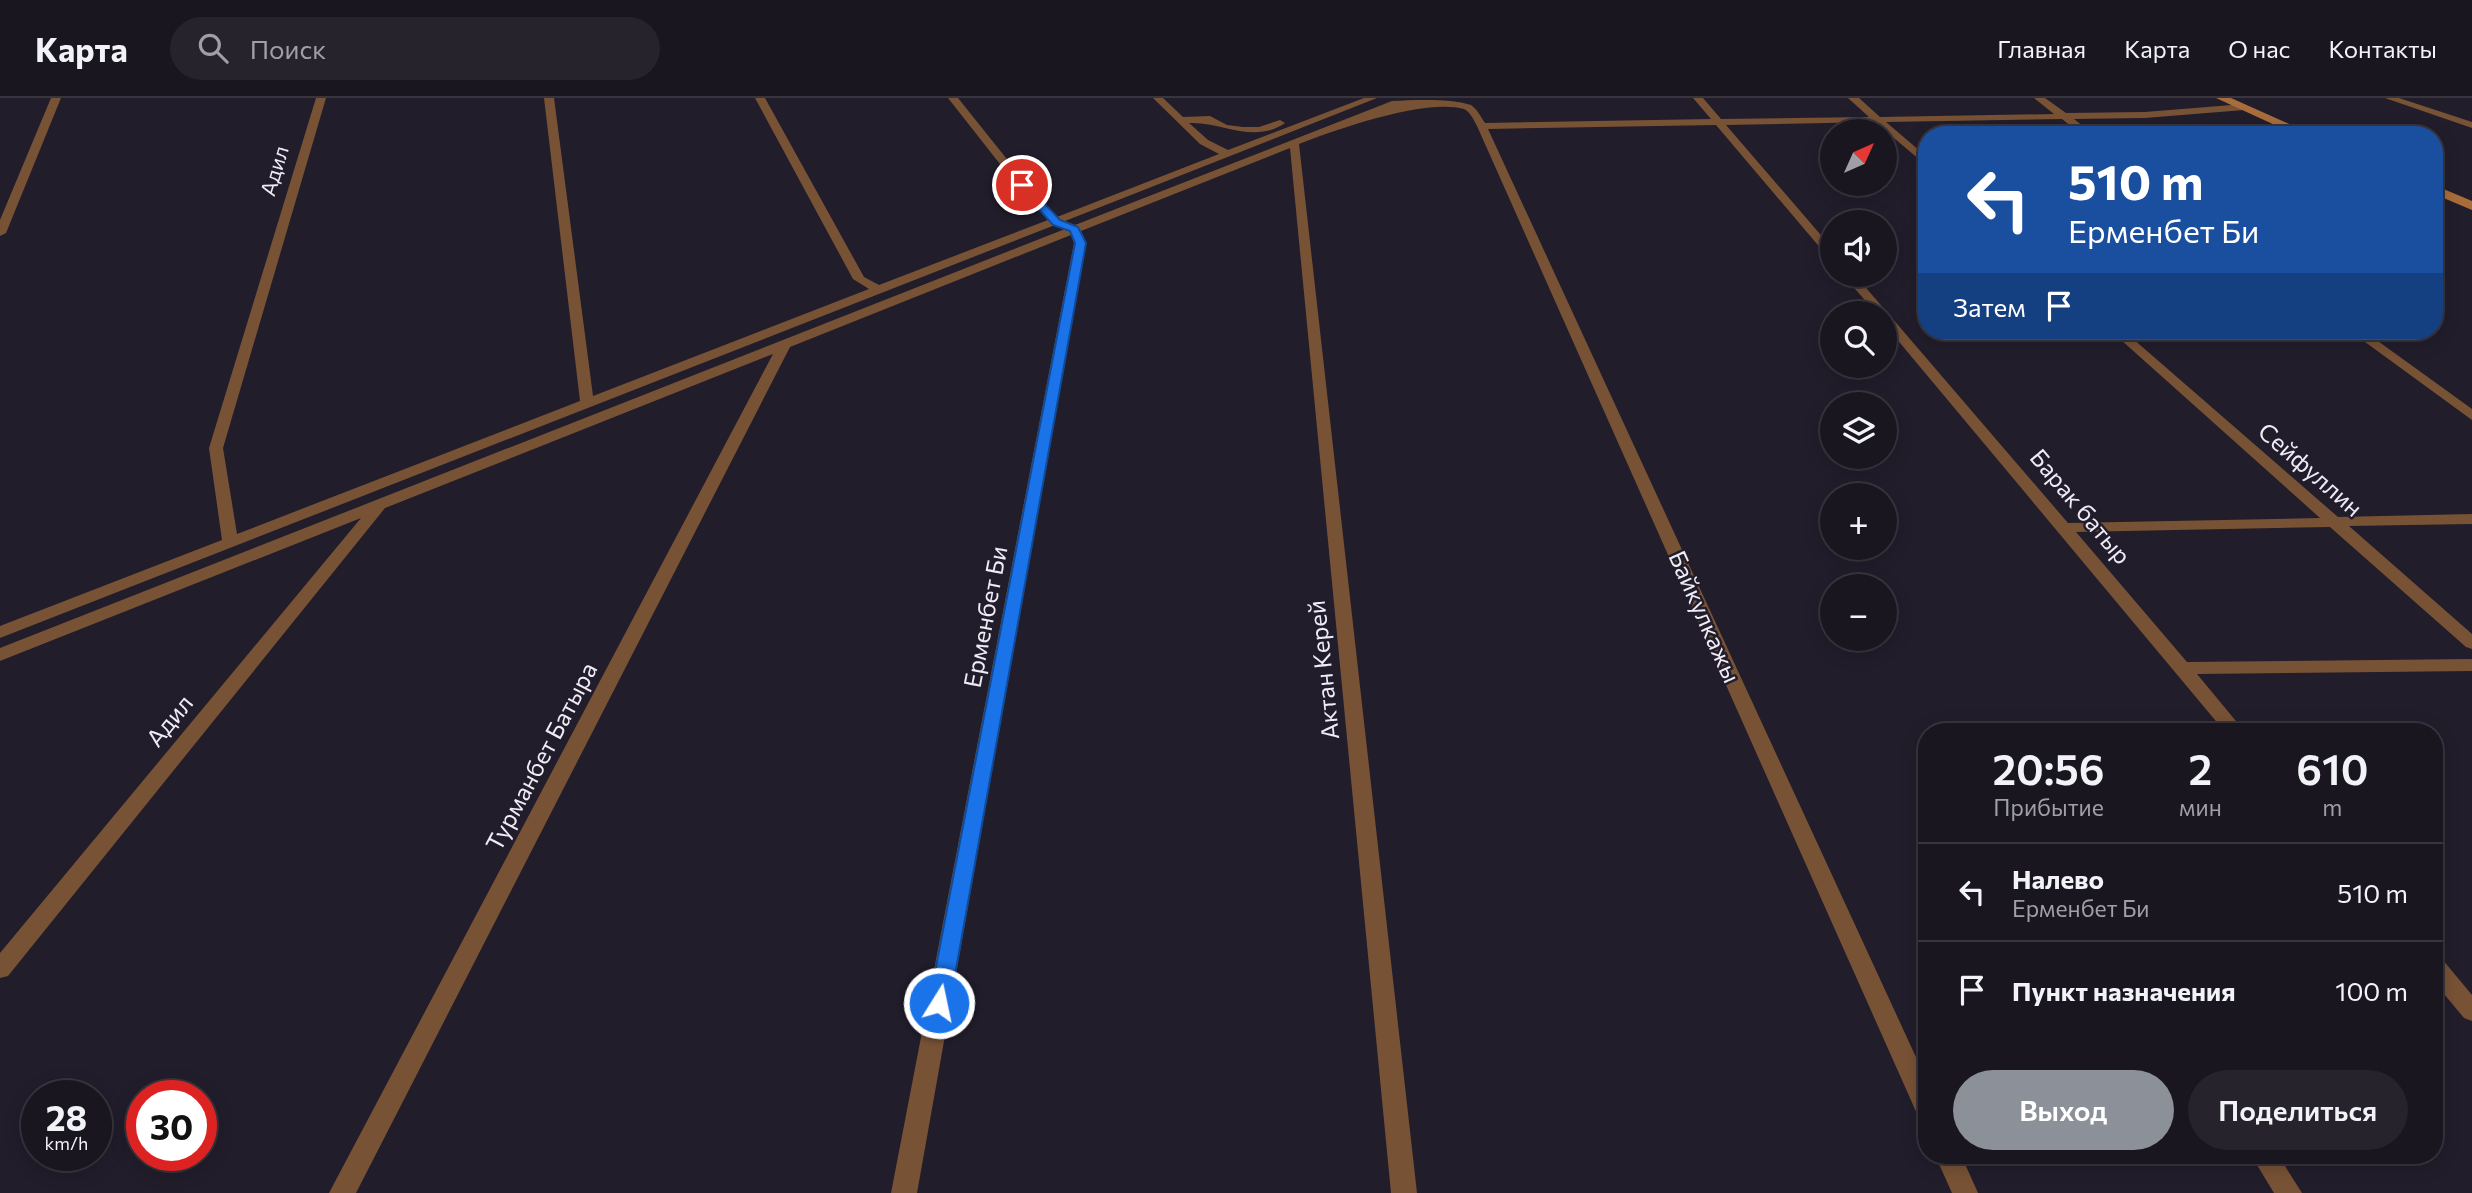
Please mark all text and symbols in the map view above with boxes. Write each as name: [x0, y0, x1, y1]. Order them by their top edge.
search box: [170, 17, 660, 80]
text: Карта: [35, 28, 128, 69]
icon: search: [194, 29, 232, 67]
text: Поиск: [250, 33, 326, 64]
text: Главная: [1997, 34, 2086, 63]
text: Карта: [2124, 34, 2190, 63]
text: О нас: [2228, 34, 2290, 63]
text: Контакты: [2328, 34, 2437, 63]
north arrow: [1820, 119, 1897, 196]
map controls: [1820, 119, 1897, 651]
street label: Адил: [254, 143, 293, 199]
text: 510 m: [2068, 150, 2203, 210]
icon: left: [1953, 154, 2044, 245]
pin: [992, 155, 1052, 215]
icon: arrive: [1003, 166, 1041, 204]
button: sound: [1820, 210, 1897, 287]
text: Ерменбет Би: [2068, 210, 2259, 250]
icon: arrive: [2040, 287, 2078, 325]
text: Затем: [1953, 291, 2026, 322]
button: search: [1820, 301, 1897, 378]
button: layers: [1820, 392, 1897, 469]
street label: Сейфуллин: [2253, 416, 2369, 522]
street label: Барак батыр: [2025, 443, 2138, 569]
button: +: [1820, 483, 1897, 560]
street label: Ерменбет Би: [957, 543, 1012, 690]
street label: Байкулкажы: [1663, 546, 1747, 687]
button: −: [1820, 574, 1897, 651]
street label: Актан Керей: [1301, 599, 1344, 741]
street label: Турманбет Батыра: [479, 657, 603, 855]
street label: Адил: [139, 688, 198, 752]
text: 20:56: [1993, 742, 2105, 794]
text: 2: [2189, 742, 2212, 794]
text: 610: [2296, 742, 2368, 794]
text: Прибытие: [1993, 793, 2104, 821]
text: мин: [2179, 793, 2222, 821]
text: m: [2322, 793, 2342, 821]
text: Налево: [2012, 863, 2104, 894]
icon: left: [1953, 873, 1991, 911]
text: 510 m: [2337, 877, 2408, 908]
text: Ерменбет Би: [2012, 894, 2150, 922]
position arrow: [902, 966, 976, 1040]
icon: arrive: [1953, 971, 1991, 1009]
text: Пункт назначения: [2012, 975, 2236, 1006]
text: 100 m: [2335, 975, 2408, 1006]
button: Выход: [1953, 1070, 2174, 1150]
button: Поделиться: [2188, 1070, 2408, 1150]
speed limit sign: 30: [126, 1080, 217, 1171]
text: 28: [46, 1095, 87, 1138]
text: km/h: [45, 1132, 88, 1154]

